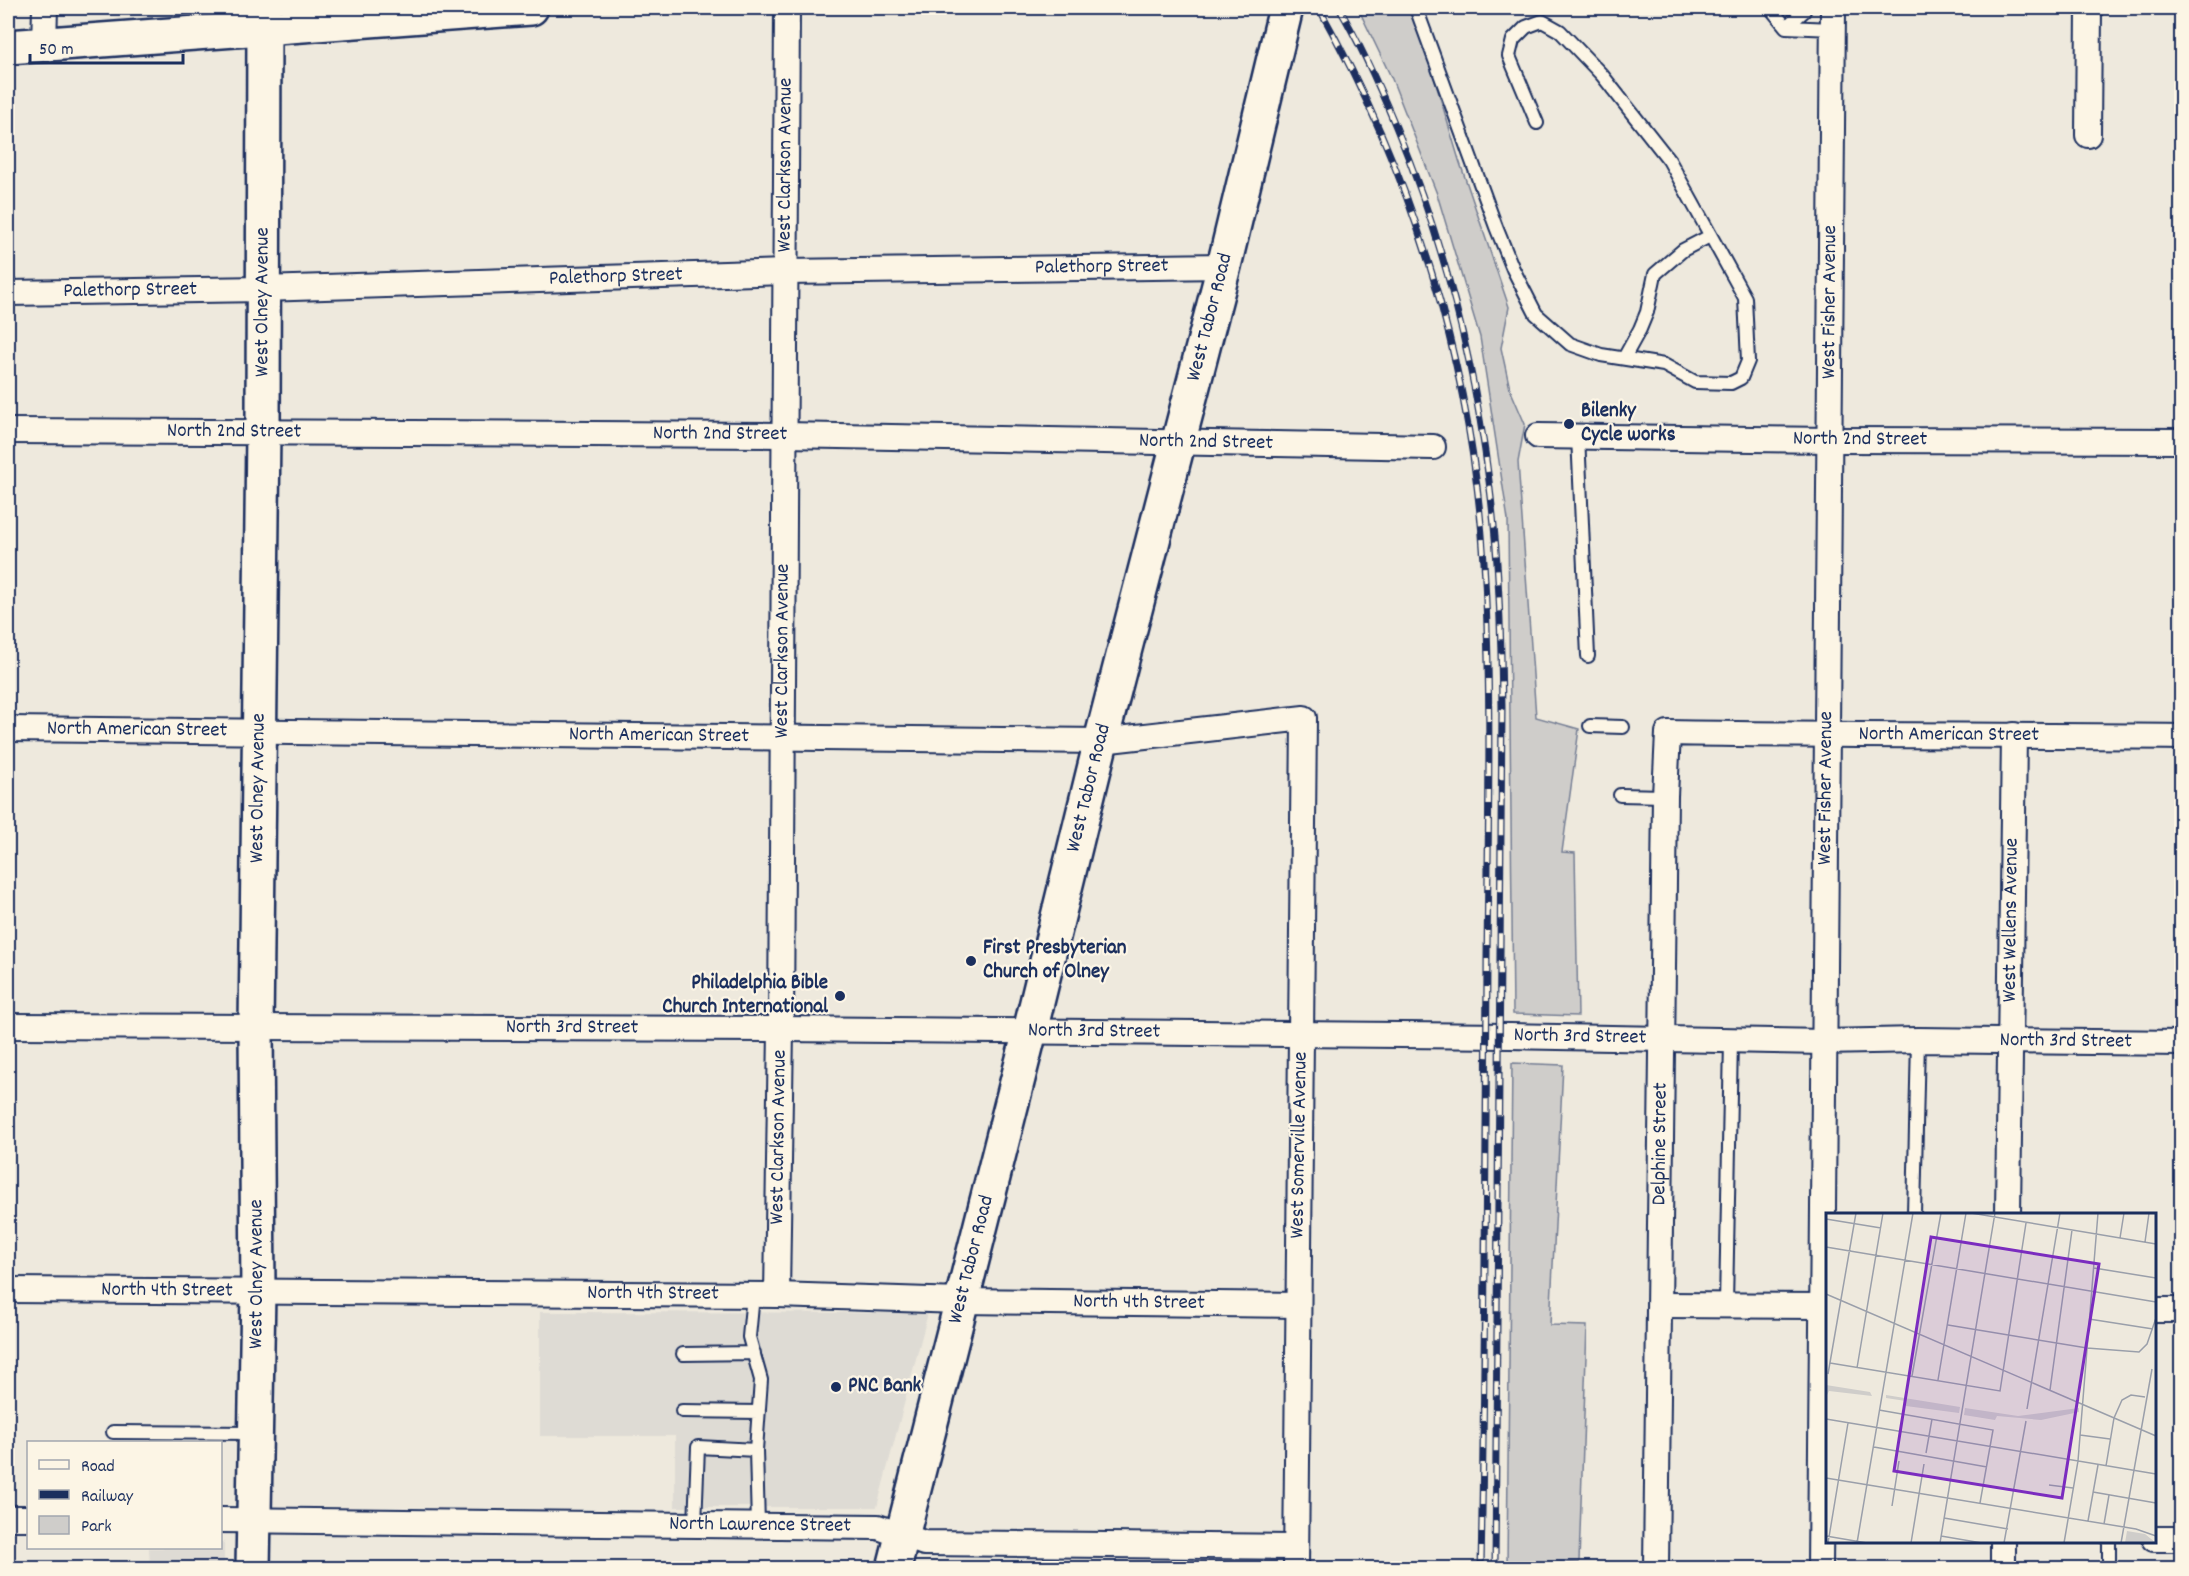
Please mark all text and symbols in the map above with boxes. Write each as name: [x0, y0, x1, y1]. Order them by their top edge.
scale bar: [30, 27, 183, 65]
text: 50 m: [39, 38, 74, 63]
street label: West Clarkson Avenue: [771, 78, 802, 252]
street label: West Fisher Avenue: [1815, 225, 1846, 379]
street label: West Olney Avenue: [248, 227, 278, 377]
street label: West Tabor Road: [1180, 250, 1242, 385]
street label: Palethorp Street: [1035, 252, 1169, 284]
street label: Palethorp Street: [548, 260, 683, 295]
street label: Palethorp Street: [63, 275, 197, 307]
place label: Bilenky Cycle works: [1581, 397, 1676, 451]
street label: North 2nd Street: [167, 417, 301, 448]
marker: Bilenky Cycle works: [1562, 417, 1576, 431]
street label: North 2nd Street: [653, 419, 787, 450]
street label: North 2nd Street: [1793, 424, 1927, 455]
street label: North 2nd Street: [1138, 427, 1274, 459]
street label: West Clarkson Avenue: [768, 564, 799, 738]
street label: West Fisher Avenue: [1811, 711, 1842, 865]
street label: West Olney Avenue: [243, 713, 275, 863]
street label: North American Street: [47, 714, 228, 746]
street label: North American Street: [569, 720, 750, 752]
street label: North American Street: [1859, 720, 2039, 751]
street label: West Tabor Road: [1059, 721, 1120, 855]
street label: West Wellens Avenue: [1996, 838, 2028, 1002]
place label: First Presbyterian Church of Olney: [983, 934, 1127, 988]
marker: First Presbyterian Church of Olney: [964, 954, 978, 968]
place label: Philadelphia Bible Church International: [662, 969, 829, 1023]
marker: Philadelphia Bible Church International: [833, 989, 847, 1003]
street label: North 3rd Street: [506, 1013, 639, 1043]
street label: North 3rd Street: [1028, 1016, 1161, 1048]
street label: North 3rd Street: [1513, 1021, 1647, 1054]
street label: North 3rd Street: [1999, 1026, 2133, 1057]
street label: West Clarkson Avenue: [763, 1050, 796, 1225]
street label: West Somerville Avenue: [1283, 1051, 1317, 1239]
street label: Delphine Street: [1645, 1082, 1677, 1206]
street label: West Tabor Road: [941, 1192, 1003, 1327]
street label: West Olney Avenue: [242, 1199, 273, 1349]
inset map: [1826, 1213, 2156, 1543]
street label: North 4th Street: [101, 1276, 233, 1306]
street label: North 4th Street: [587, 1279, 719, 1310]
street label: North 4th Street: [1073, 1287, 1205, 1319]
place label: PNC Bank: [848, 1372, 922, 1402]
marker: PNC Bank: [829, 1380, 843, 1394]
legend: [27, 1441, 222, 1549]
text: Road: [81, 1455, 115, 1480]
text: Railway: [81, 1485, 134, 1510]
street label: North Lawrence Street: [669, 1510, 851, 1542]
text: Park: [81, 1515, 112, 1540]

